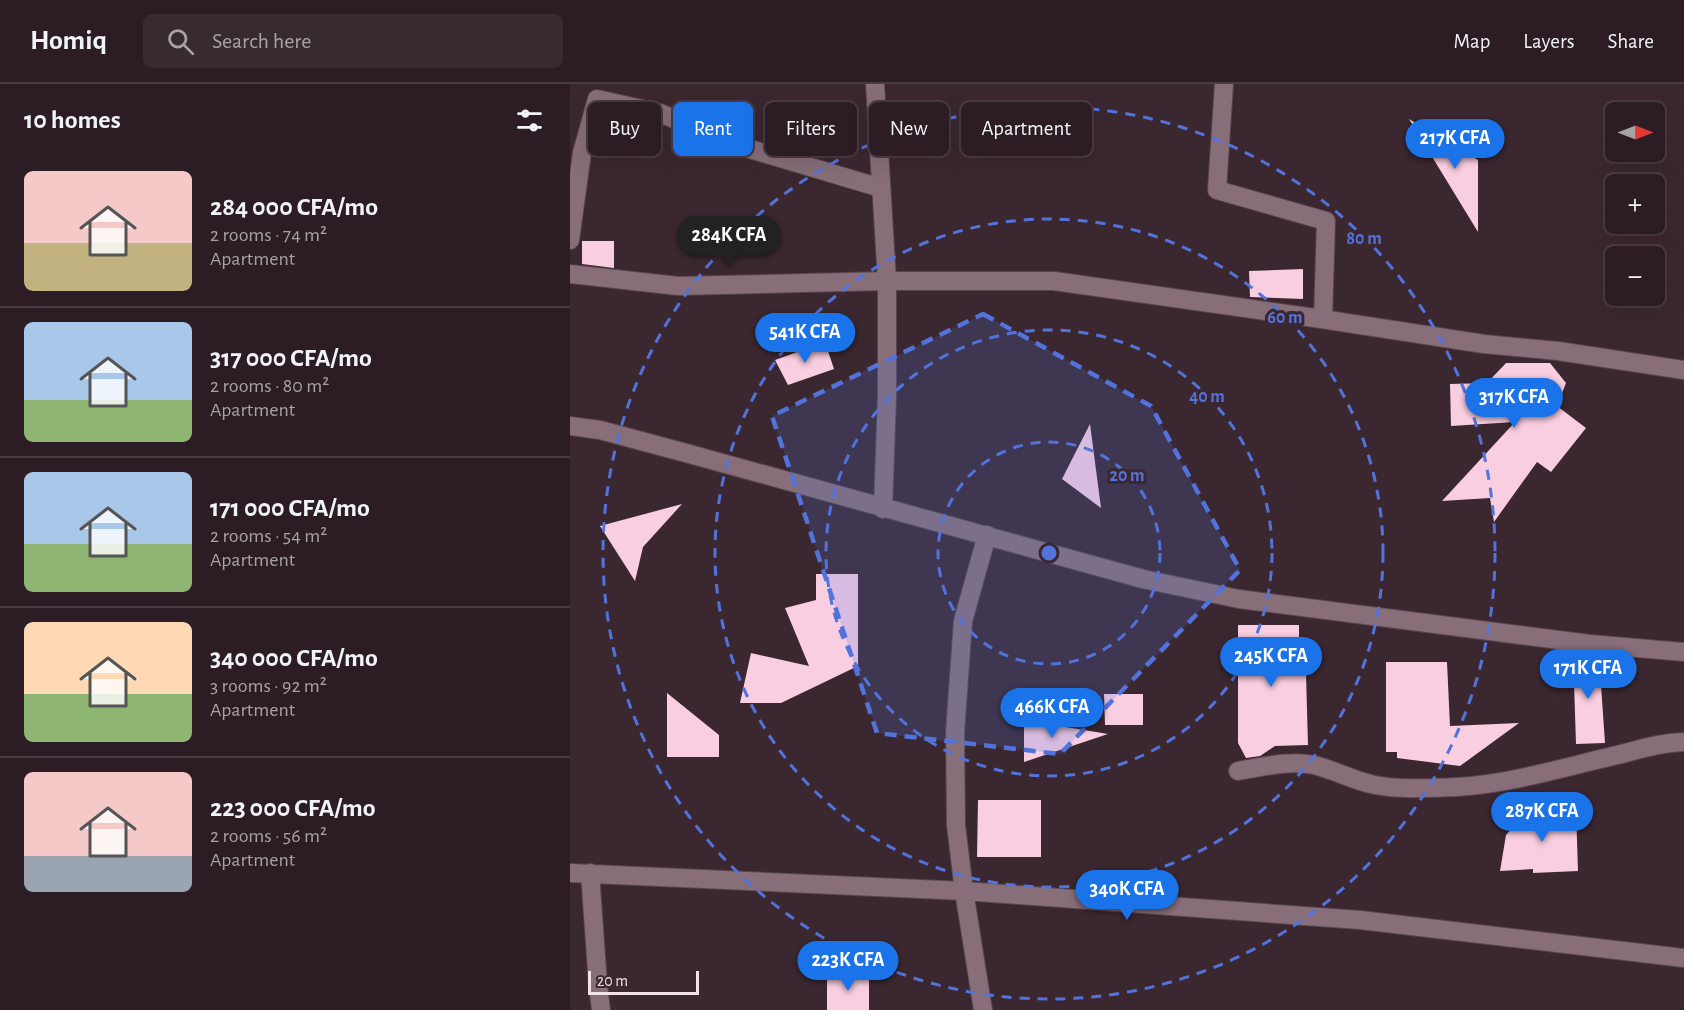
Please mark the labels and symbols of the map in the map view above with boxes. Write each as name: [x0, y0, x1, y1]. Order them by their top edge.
north arrow: [1605, 102, 1665, 162]
pin: 217K CFA: [1393, 119, 1517, 170]
pin: 284K CFA: [667, 216, 791, 267]
text: 80 m: [1346, 230, 1382, 248]
text: 60 m: [1267, 309, 1303, 327]
pin: 541K CFA: [743, 313, 867, 364]
pin: 317K CFA: [1452, 378, 1576, 429]
text: 40 m: [1189, 388, 1225, 406]
text: 20 m: [1109, 467, 1145, 485]
centre of rings: [1039, 543, 1059, 563]
pin: 245K CFA: [1209, 637, 1333, 688]
pin: 171K CFA: [1526, 649, 1650, 700]
pin: 466K CFA: [990, 688, 1114, 739]
pin: 287K CFA: [1480, 792, 1604, 843]
pin: 340K CFA: [1065, 870, 1189, 921]
pin: 223K CFA: [786, 941, 910, 992]
scale bar: [588, 968, 699, 996]

